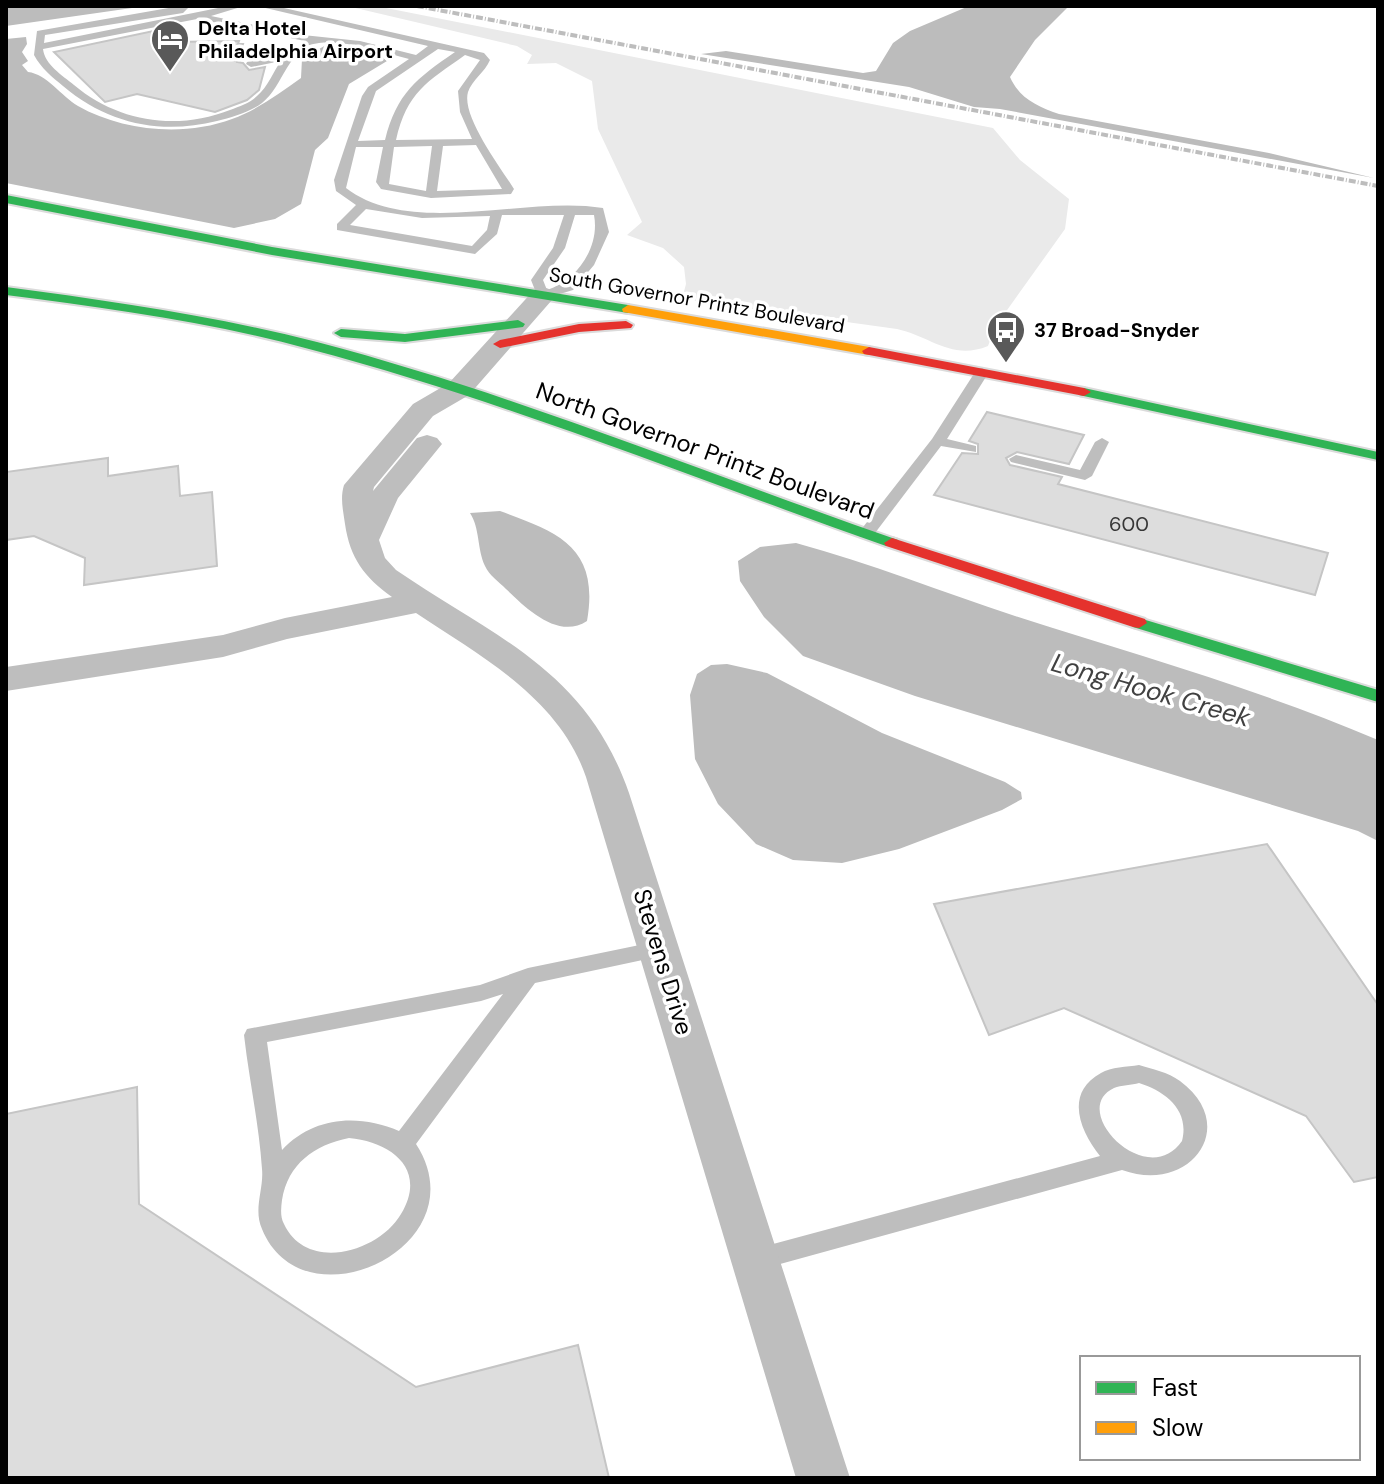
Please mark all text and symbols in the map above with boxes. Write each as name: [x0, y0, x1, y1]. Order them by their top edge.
place label: Delta Hotel Philadelphia Airport: [198, 15, 393, 64]
hotel icon: Delta Hotel Philadelphia Airport: [149, 18, 191, 73]
street label: South Governor Printz Boulevard: [547, 261, 847, 339]
bus stop icon: 37 Broad-Snyder: [985, 309, 1027, 364]
place label: 37 Broad-Snyder: [1034, 317, 1199, 343]
street label: North Governor Printz Boulevard: [532, 375, 878, 526]
house number: 600: [1109, 511, 1149, 537]
water label: Long Hook Creek: [1047, 645, 1255, 735]
street label: Stevens Drive: [627, 885, 700, 1039]
legend: [1080, 1356, 1360, 1460]
text: Fast: [1152, 1372, 1198, 1403]
text: Slow: [1152, 1412, 1203, 1443]

